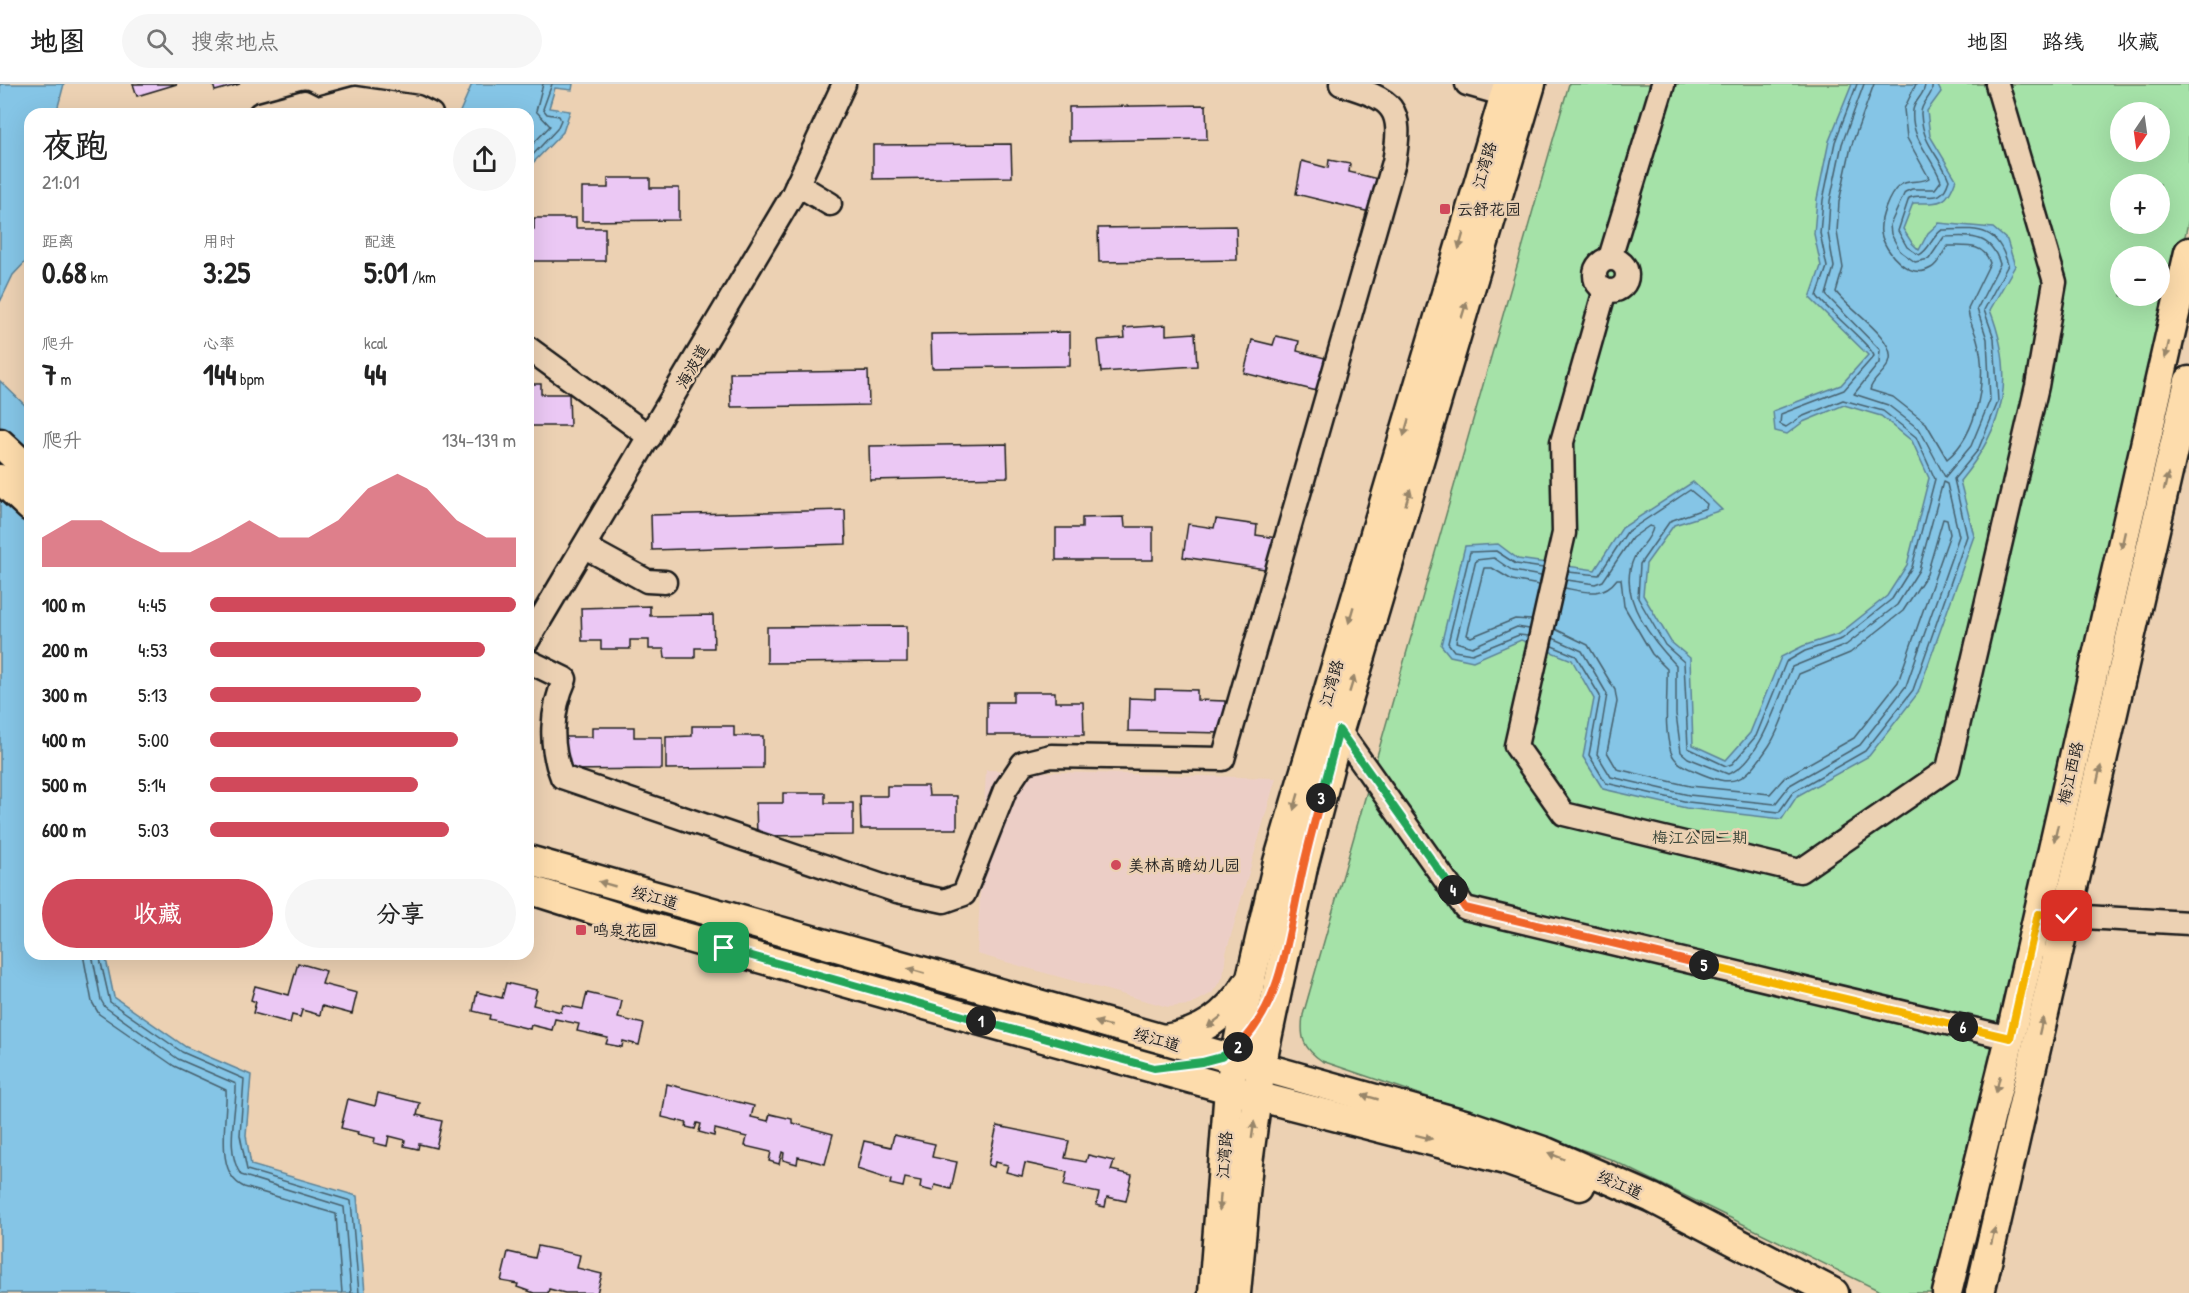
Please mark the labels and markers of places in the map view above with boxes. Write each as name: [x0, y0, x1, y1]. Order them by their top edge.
place label: 云舒花园: [1457, 198, 1521, 220]
marker: 云舒花园: [1438, 202, 1452, 216]
pin: 3: [1306, 783, 1336, 813]
place label: 美林高瞻幼儿园: [1128, 854, 1240, 876]
marker: 美林高瞻幼儿园: [1109, 858, 1123, 872]
pin: 4: [1438, 875, 1468, 905]
pin: [2041, 890, 2092, 941]
place label: 鸣泉花园: [593, 919, 657, 941]
pin: [698, 922, 749, 973]
marker: 鸣泉花园: [574, 923, 588, 937]
pin: 5: [1689, 950, 1719, 980]
pin: 1: [966, 1006, 996, 1036]
pin: 6: [1948, 1012, 1978, 1042]
pin: 2: [1223, 1032, 1253, 1062]

